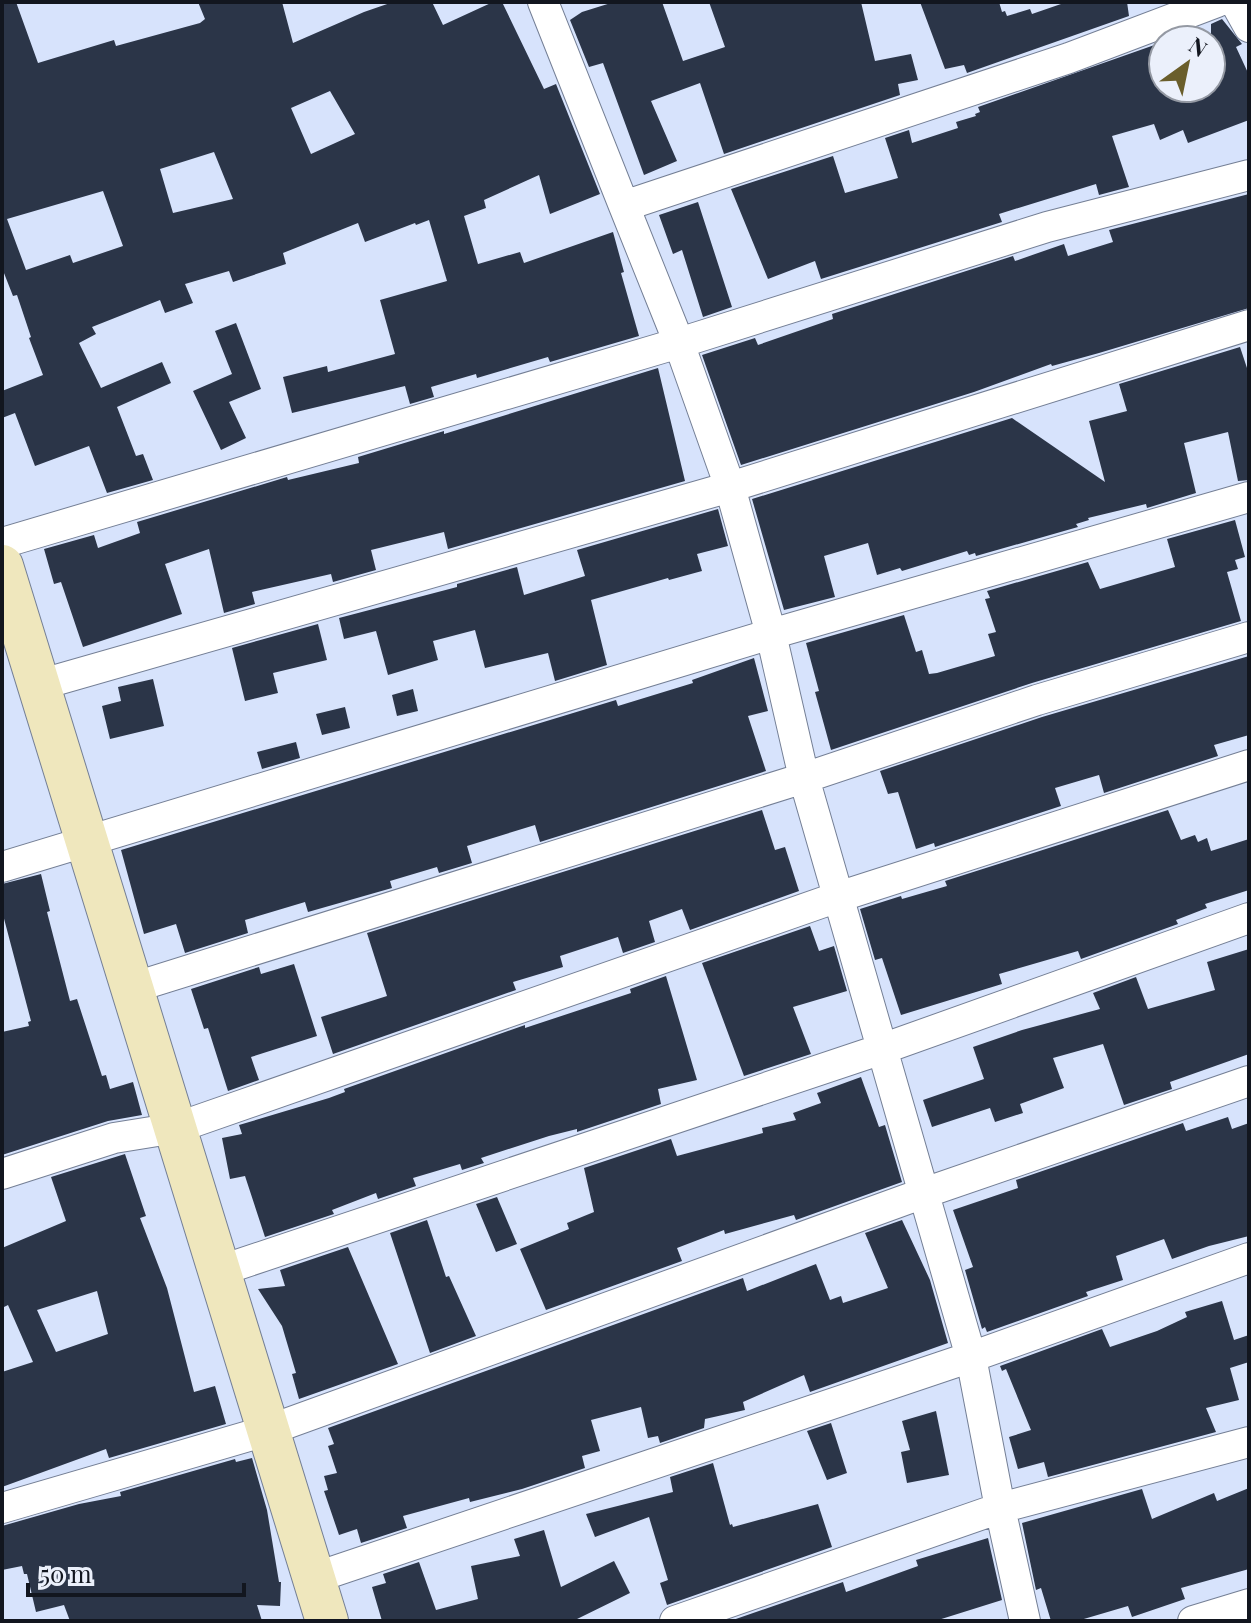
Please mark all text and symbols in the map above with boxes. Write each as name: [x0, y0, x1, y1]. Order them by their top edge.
north arrow: [1147, 24, 1227, 104]
text: N: [1184, 29, 1213, 63]
scale bar: [28, 1547, 244, 1597]
text: 50 m: [40, 1557, 92, 1589]

